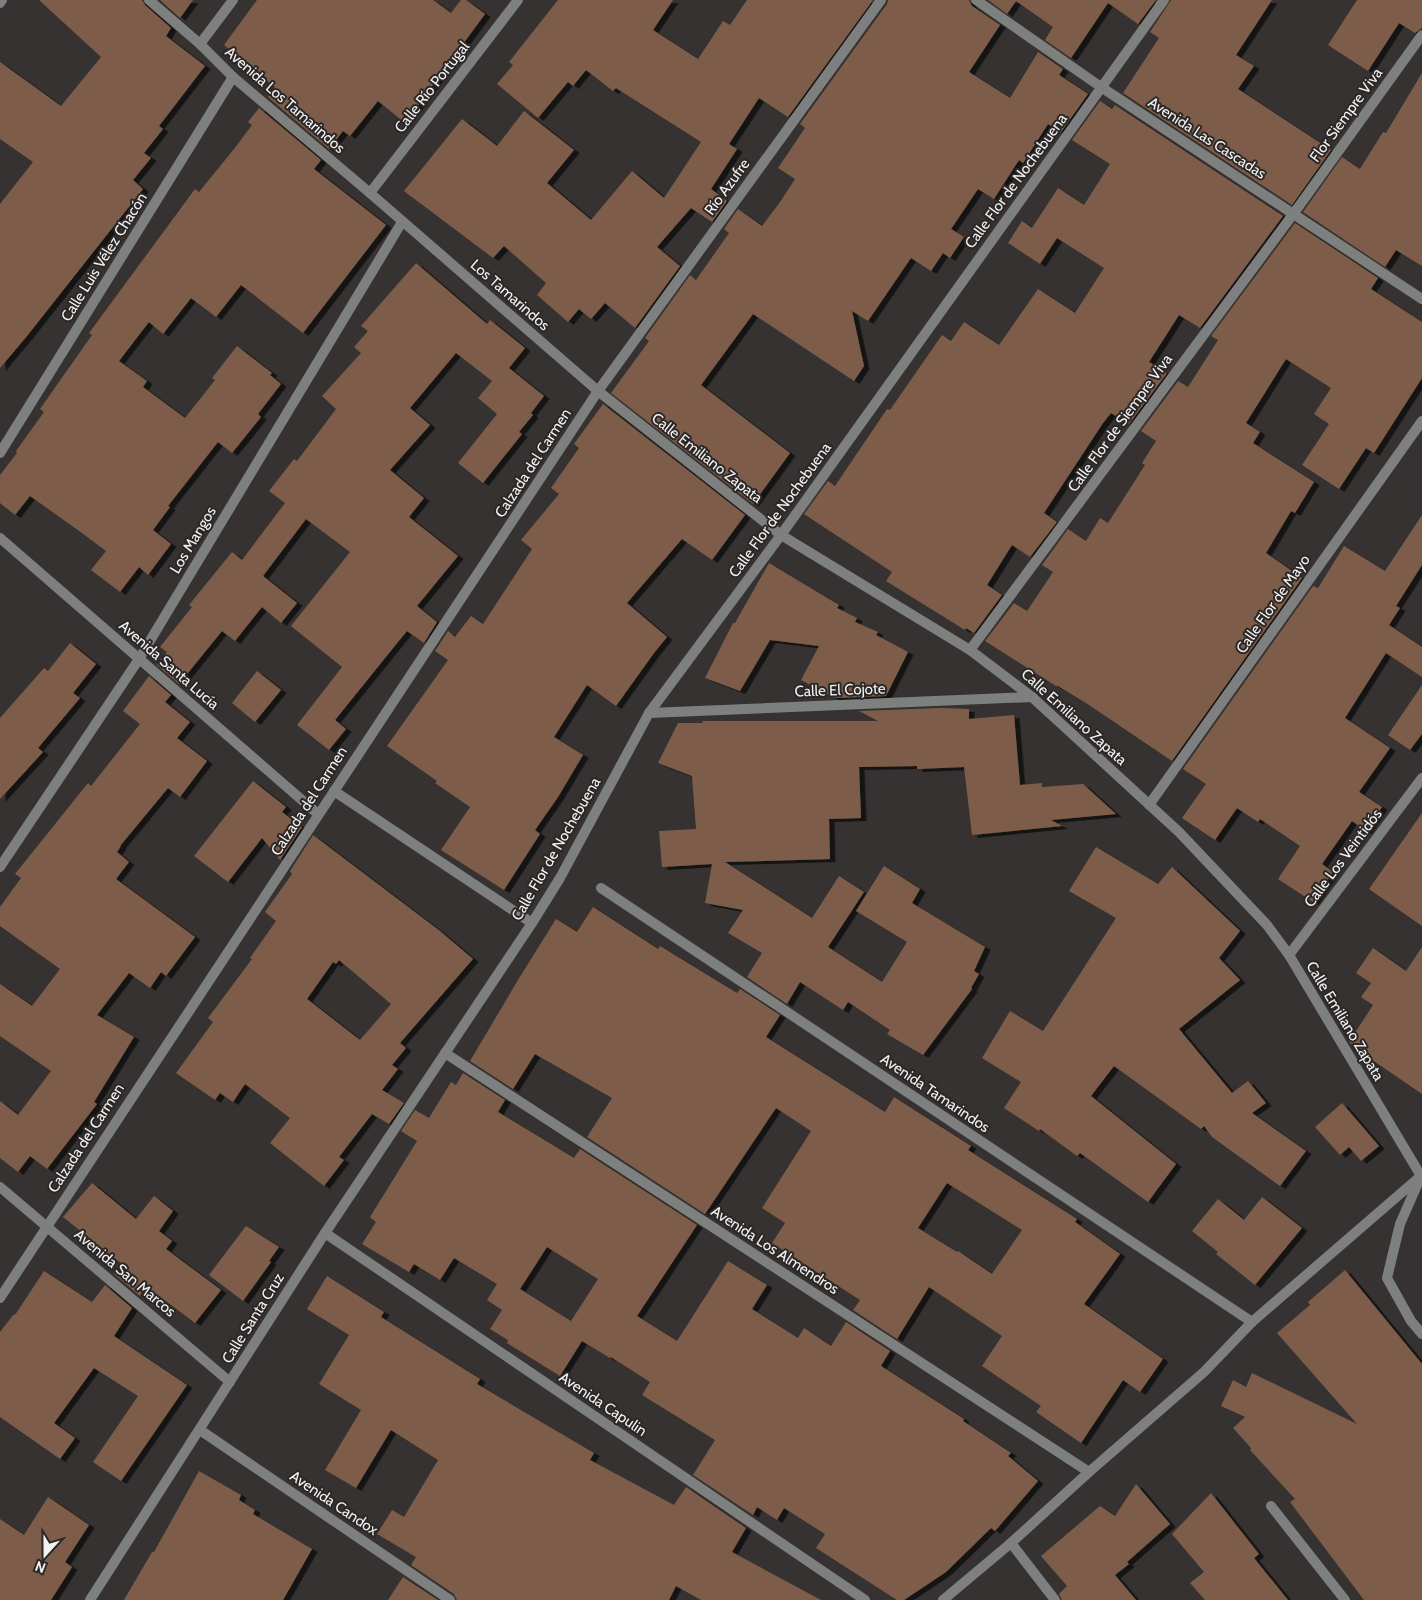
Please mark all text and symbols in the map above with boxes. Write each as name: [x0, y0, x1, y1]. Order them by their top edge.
street label: Calle Río Portugal: [391, 37, 473, 136]
street label: Avenida Los Tamarindos: [221, 43, 349, 157]
street label: Flor Siempre Viva: [1306, 64, 1387, 166]
street label: Avenida Las Cascadas: [1145, 93, 1269, 183]
street label: Calle Flor de Nochebuena: [961, 109, 1071, 252]
street label: Río Azufre: [701, 155, 754, 219]
street label: Calle Luis Vélez Chacón: [57, 189, 151, 325]
street label: Los Tamarindos: [467, 256, 553, 334]
street label: Calle Flor de Siempre Viva: [1064, 350, 1176, 495]
street label: Calzada del Carmen: [491, 405, 575, 521]
street label: Calle Emiliano Zapata: [648, 409, 767, 507]
street label: Calle Flor de Nochebuena: [725, 438, 835, 581]
street label: Los Mangos: [166, 503, 220, 577]
street label: Calle Flor de Mayo: [1232, 551, 1314, 657]
street label: Avenida Santa Lucía: [115, 617, 223, 714]
street label: Calle Emiliano Zapata: [1017, 665, 1131, 770]
street label: Calle El Cojote: [794, 679, 886, 701]
street label: Calzada del Carmen: [267, 743, 351, 859]
street label: Calle Flor de Nochebuena: [508, 774, 605, 924]
street label: Calle Los Veintidós: [1300, 805, 1386, 911]
street label: Calle Emiliano Zapata: [1302, 958, 1388, 1085]
street label: Avenida Tamarindos: [877, 1050, 993, 1136]
street label: Calzada del Carmen: [44, 1080, 128, 1196]
street label: Avenida Los Almendros: [708, 1202, 842, 1298]
street label: Avenida San Marcos: [71, 1225, 179, 1321]
street label: Calle Santa Cruz: [218, 1269, 288, 1367]
street label: Avenida Capulin: [556, 1368, 650, 1440]
street label: Avenida Candox: [287, 1467, 381, 1539]
north arrow: [20, 1530, 70, 1580]
text: N: [32, 1557, 48, 1577]

